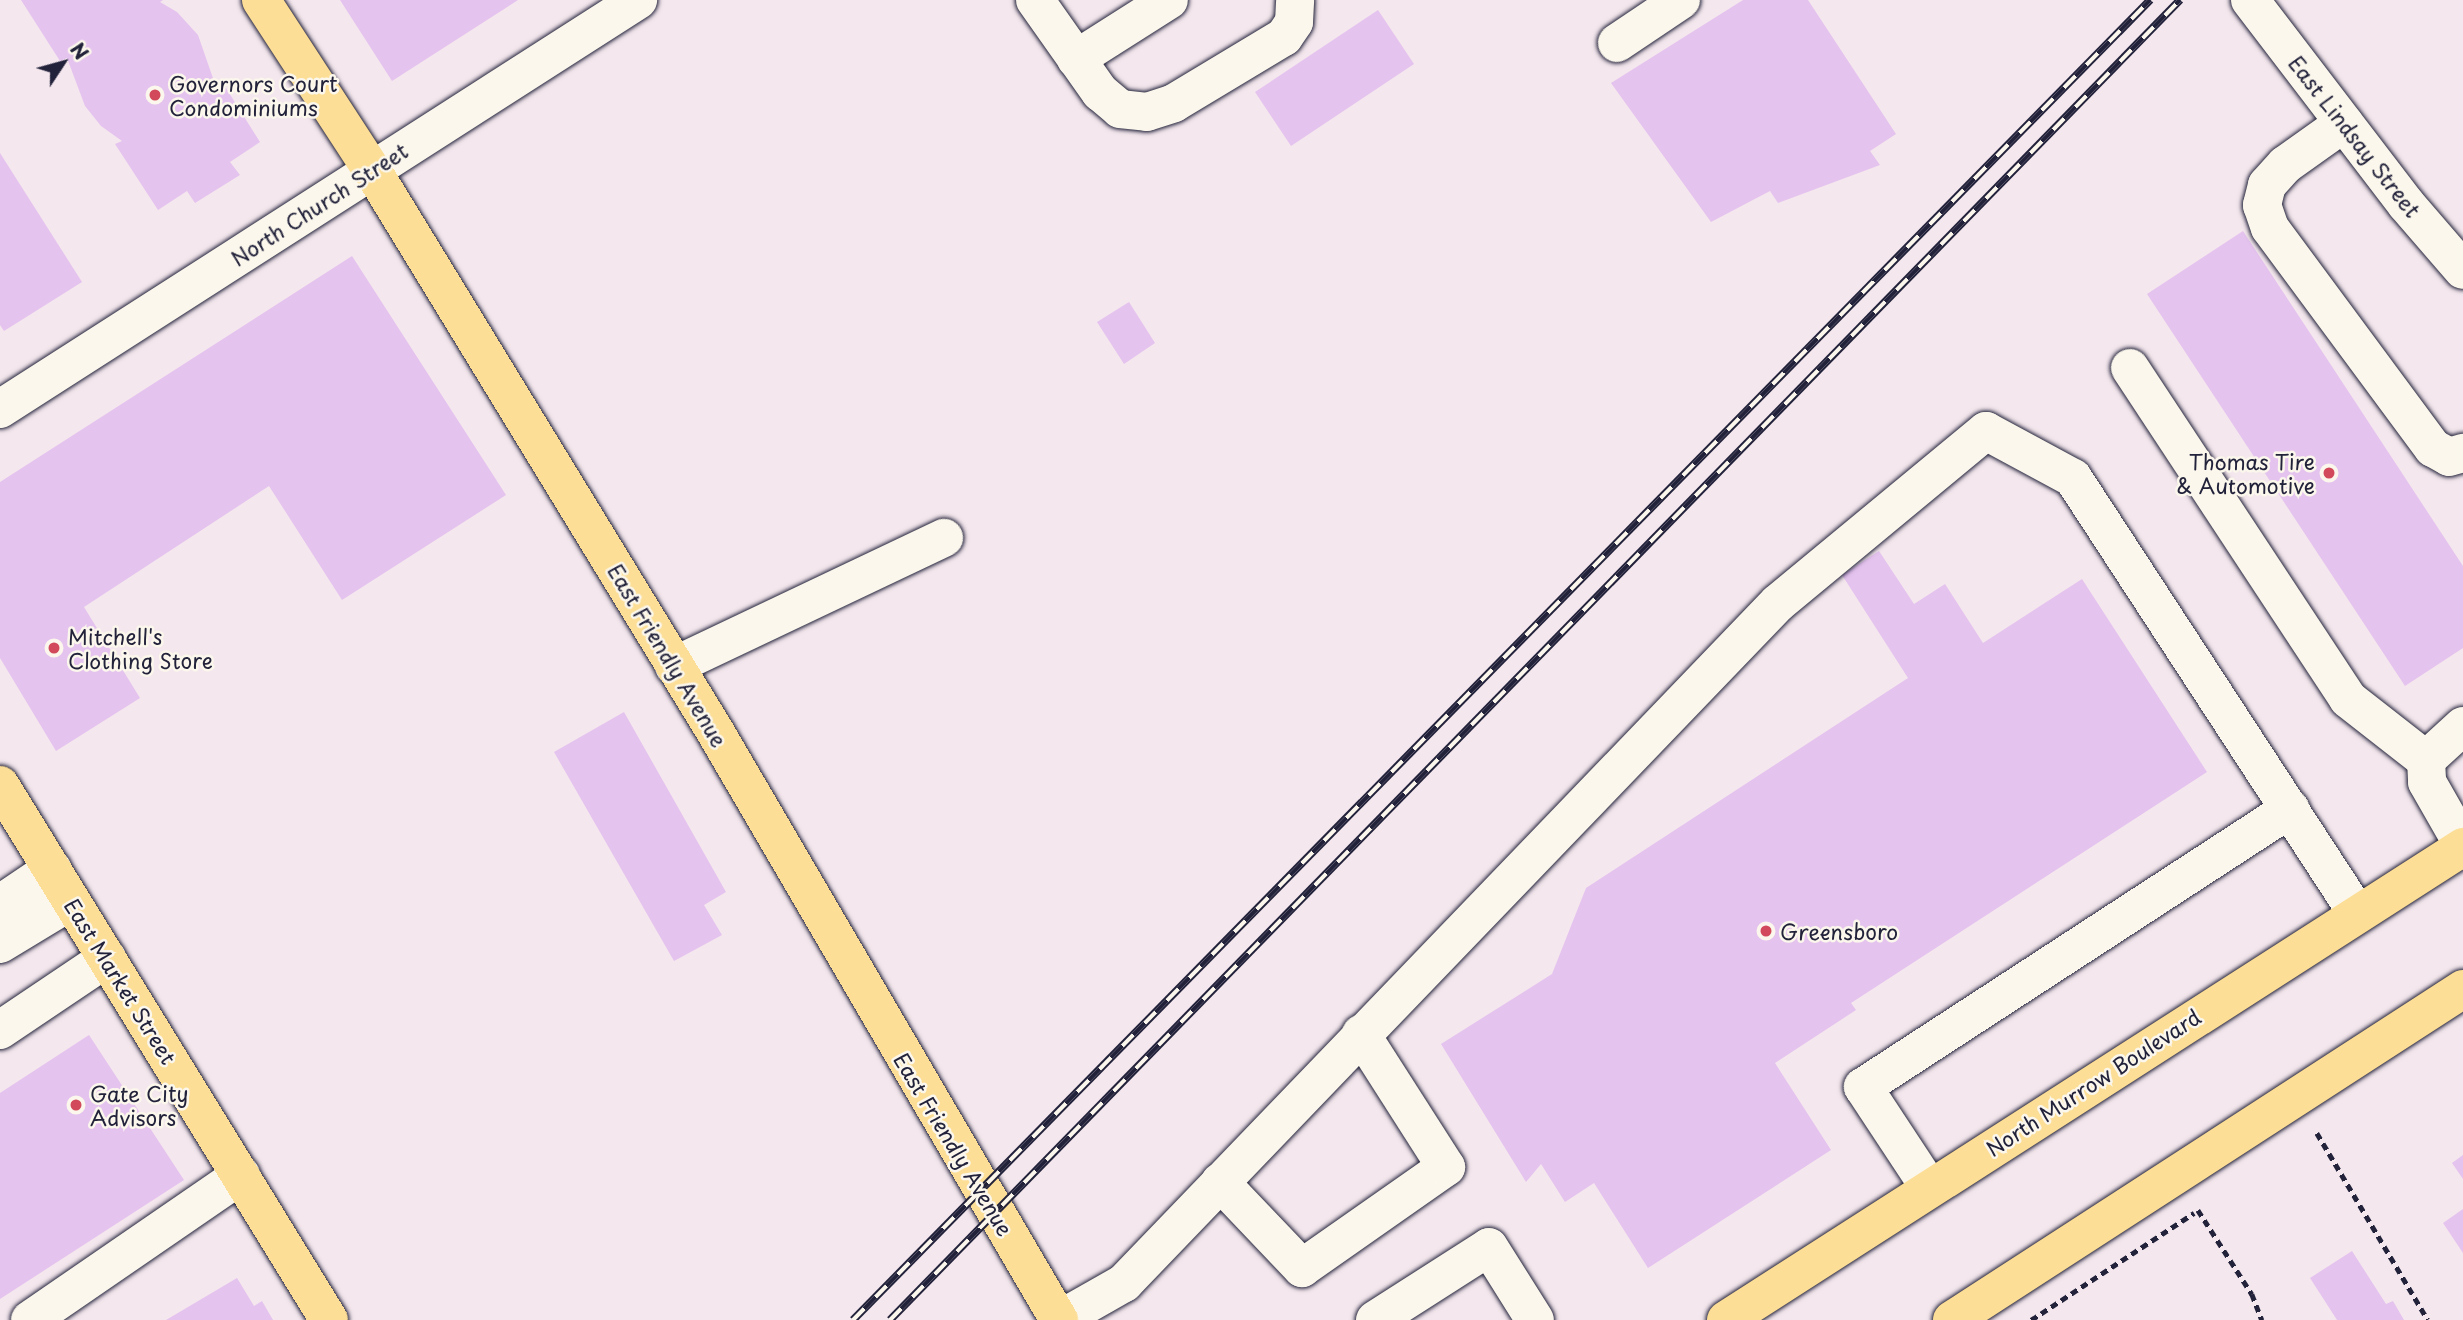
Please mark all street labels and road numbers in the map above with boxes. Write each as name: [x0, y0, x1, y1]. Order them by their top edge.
street label: East Lindsay Street: [2284, 51, 2426, 221]
street label: North Church Street: [225, 137, 413, 271]
street label: East Friendly Avenue: [603, 559, 733, 751]
street label: East Market Street: [59, 892, 183, 1070]
street label: North Murrow Boulevard: [1981, 1003, 2205, 1161]
street label: East Friendly Avenue: [889, 1048, 1019, 1240]

